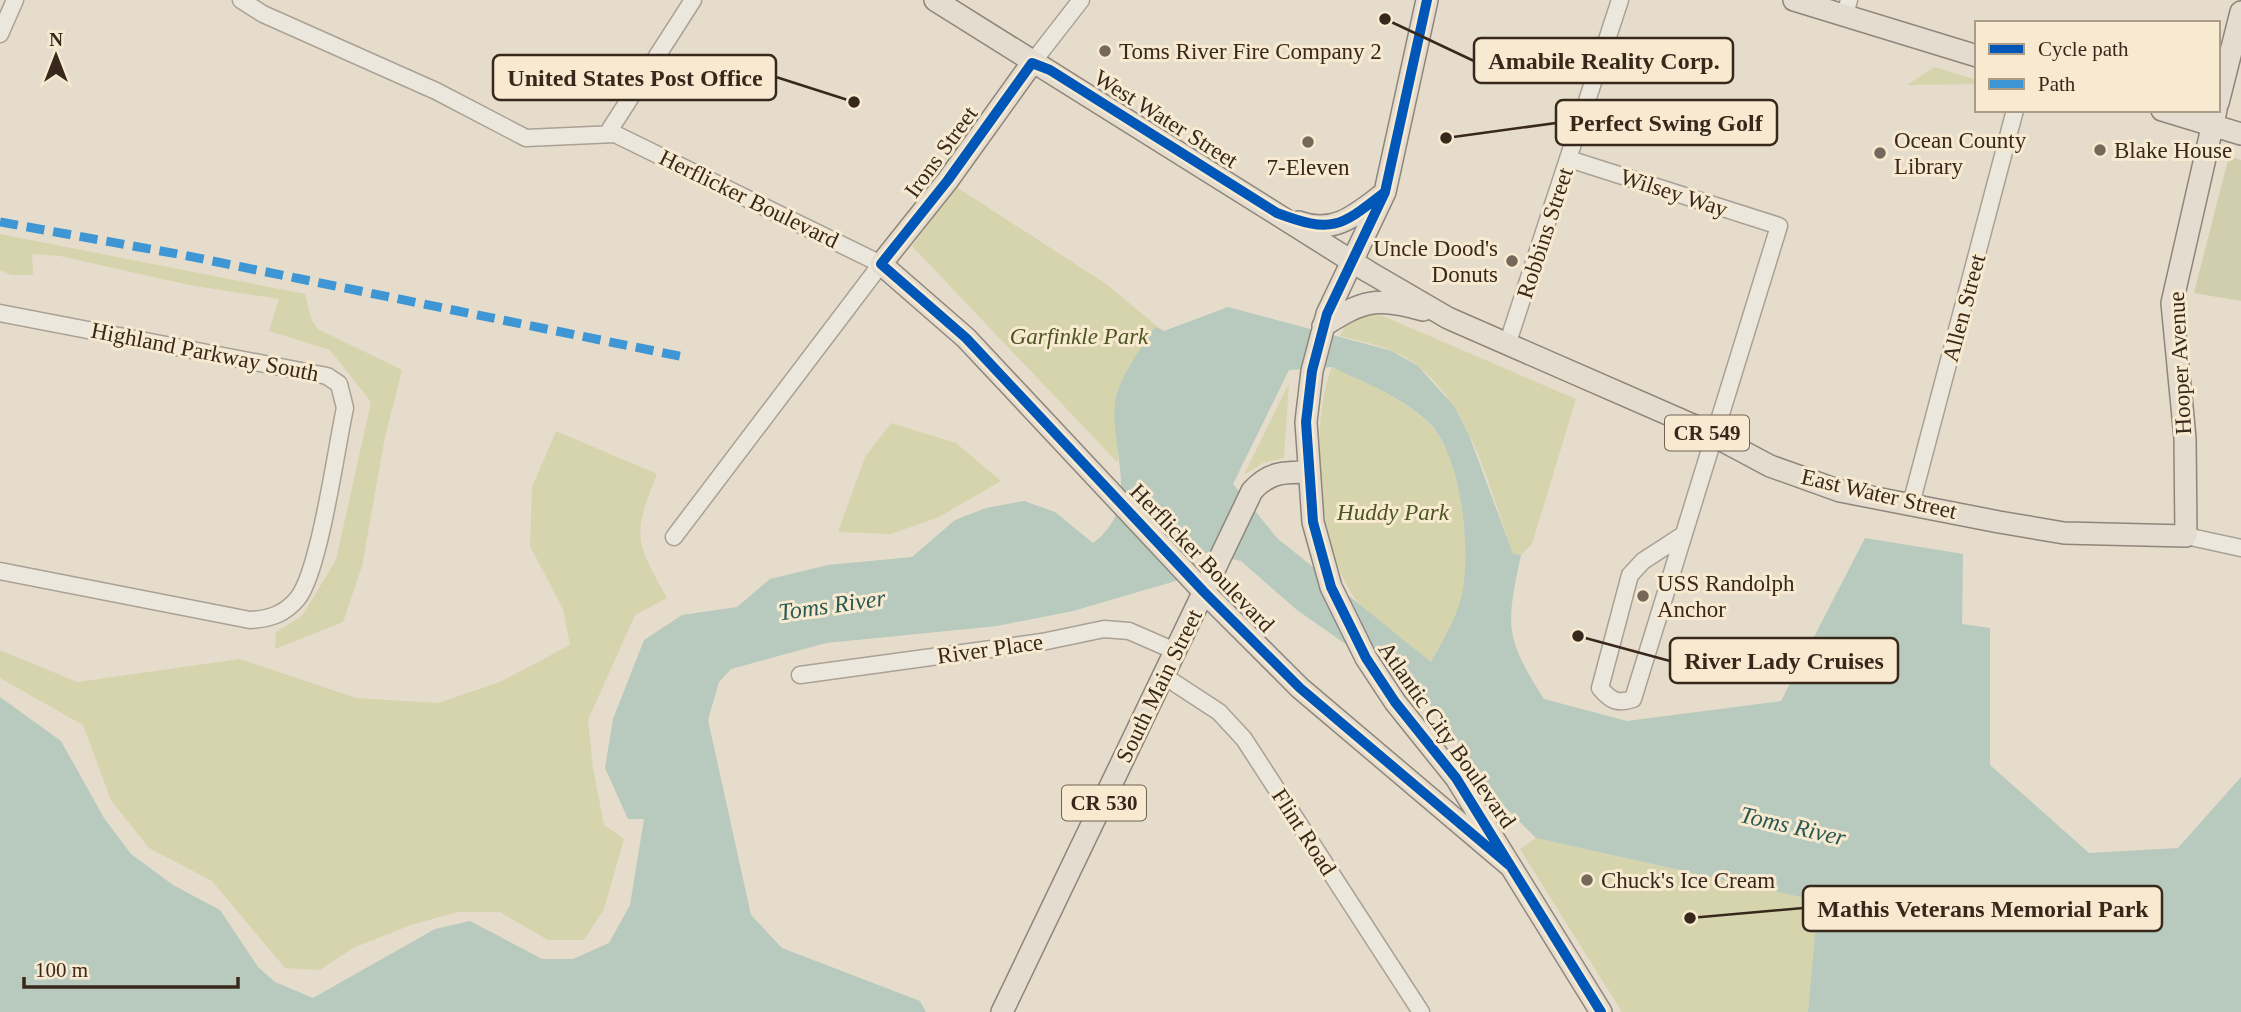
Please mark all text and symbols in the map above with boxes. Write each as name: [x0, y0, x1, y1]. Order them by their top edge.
north arrow: [21, 21, 91, 91]
legend: [1975, 21, 2220, 112]
text: N: [49, 29, 63, 50]
text: Cycle path: [2038, 37, 2129, 61]
callout: Amabile Reality Corp.: [1474, 38, 1733, 83]
place label: Toms River Fire Company 2: [1119, 39, 1382, 64]
marker: Toms River Fire Company 2: [1097, 43, 1113, 59]
text: Amabile Reality Corp.: [1488, 48, 1720, 74]
callout: United States Post Office: [493, 55, 776, 100]
text: United States Post Office: [507, 65, 763, 91]
street label: West Water Street: [1090, 65, 1243, 174]
text: Path: [2038, 72, 2076, 96]
callout: Perfect Swing Golf: [1556, 100, 1777, 145]
street label: Irons Street: [900, 101, 983, 202]
text: Perfect Swing Golf: [1569, 110, 1764, 136]
place label: Ocean County Library: [1894, 128, 2027, 179]
marker: 7-Eleven: [1300, 134, 1316, 150]
place label: Blake House: [2114, 138, 2232, 163]
marker: Blake House: [2092, 142, 2108, 158]
street label: Herflicker Boulevard: [655, 145, 843, 253]
marker: Ocean County Library: [1872, 145, 1888, 161]
place label: 7-Eleven: [1266, 155, 1350, 180]
street label: Robbins Street: [1512, 164, 1578, 302]
street label: Wilsey Way: [1617, 164, 1731, 222]
place label: Uncle Dood's Donuts: [1373, 236, 1498, 287]
street label: Allen Street: [1938, 251, 1991, 365]
marker: Uncle Dood's Donuts: [1504, 253, 1520, 269]
street label: Hooper Avenue: [2164, 291, 2196, 435]
street label: Highland Parkway South: [89, 318, 321, 386]
park label: Garfinkle Park: [1010, 324, 1149, 349]
road number: CR 549: [1665, 416, 1749, 450]
street label: East Water Street: [1799, 464, 1960, 524]
street label: Herflicker Boulevard: [1125, 479, 1279, 638]
park label: Huddy Park: [1336, 500, 1450, 525]
place label: USS Randolph Anchor: [1657, 571, 1795, 622]
water label: Toms River: [777, 585, 888, 625]
marker: USS Randolph Anchor: [1635, 588, 1651, 604]
street label: South Main Street: [1111, 605, 1207, 767]
street label: River Place: [935, 629, 1045, 669]
street label: Atlantic City Boulevard: [1373, 637, 1521, 833]
callout: River Lady Cruises: [1670, 638, 1898, 683]
text: River Lady Cruises: [1684, 648, 1884, 674]
street label: Flint Road: [1267, 784, 1341, 880]
road number: CR 530: [1062, 786, 1146, 820]
water label: Toms River: [1738, 801, 1849, 851]
place label: Chuck's Ice Cream: [1601, 868, 1775, 893]
marker: Chuck's Ice Cream: [1579, 872, 1595, 888]
callout: Mathis Veterans Memorial Park: [1803, 886, 2162, 931]
text: Mathis Veterans Memorial Park: [1817, 896, 2149, 922]
scale bar: [24, 946, 238, 990]
text: 100 m: [35, 958, 88, 982]

